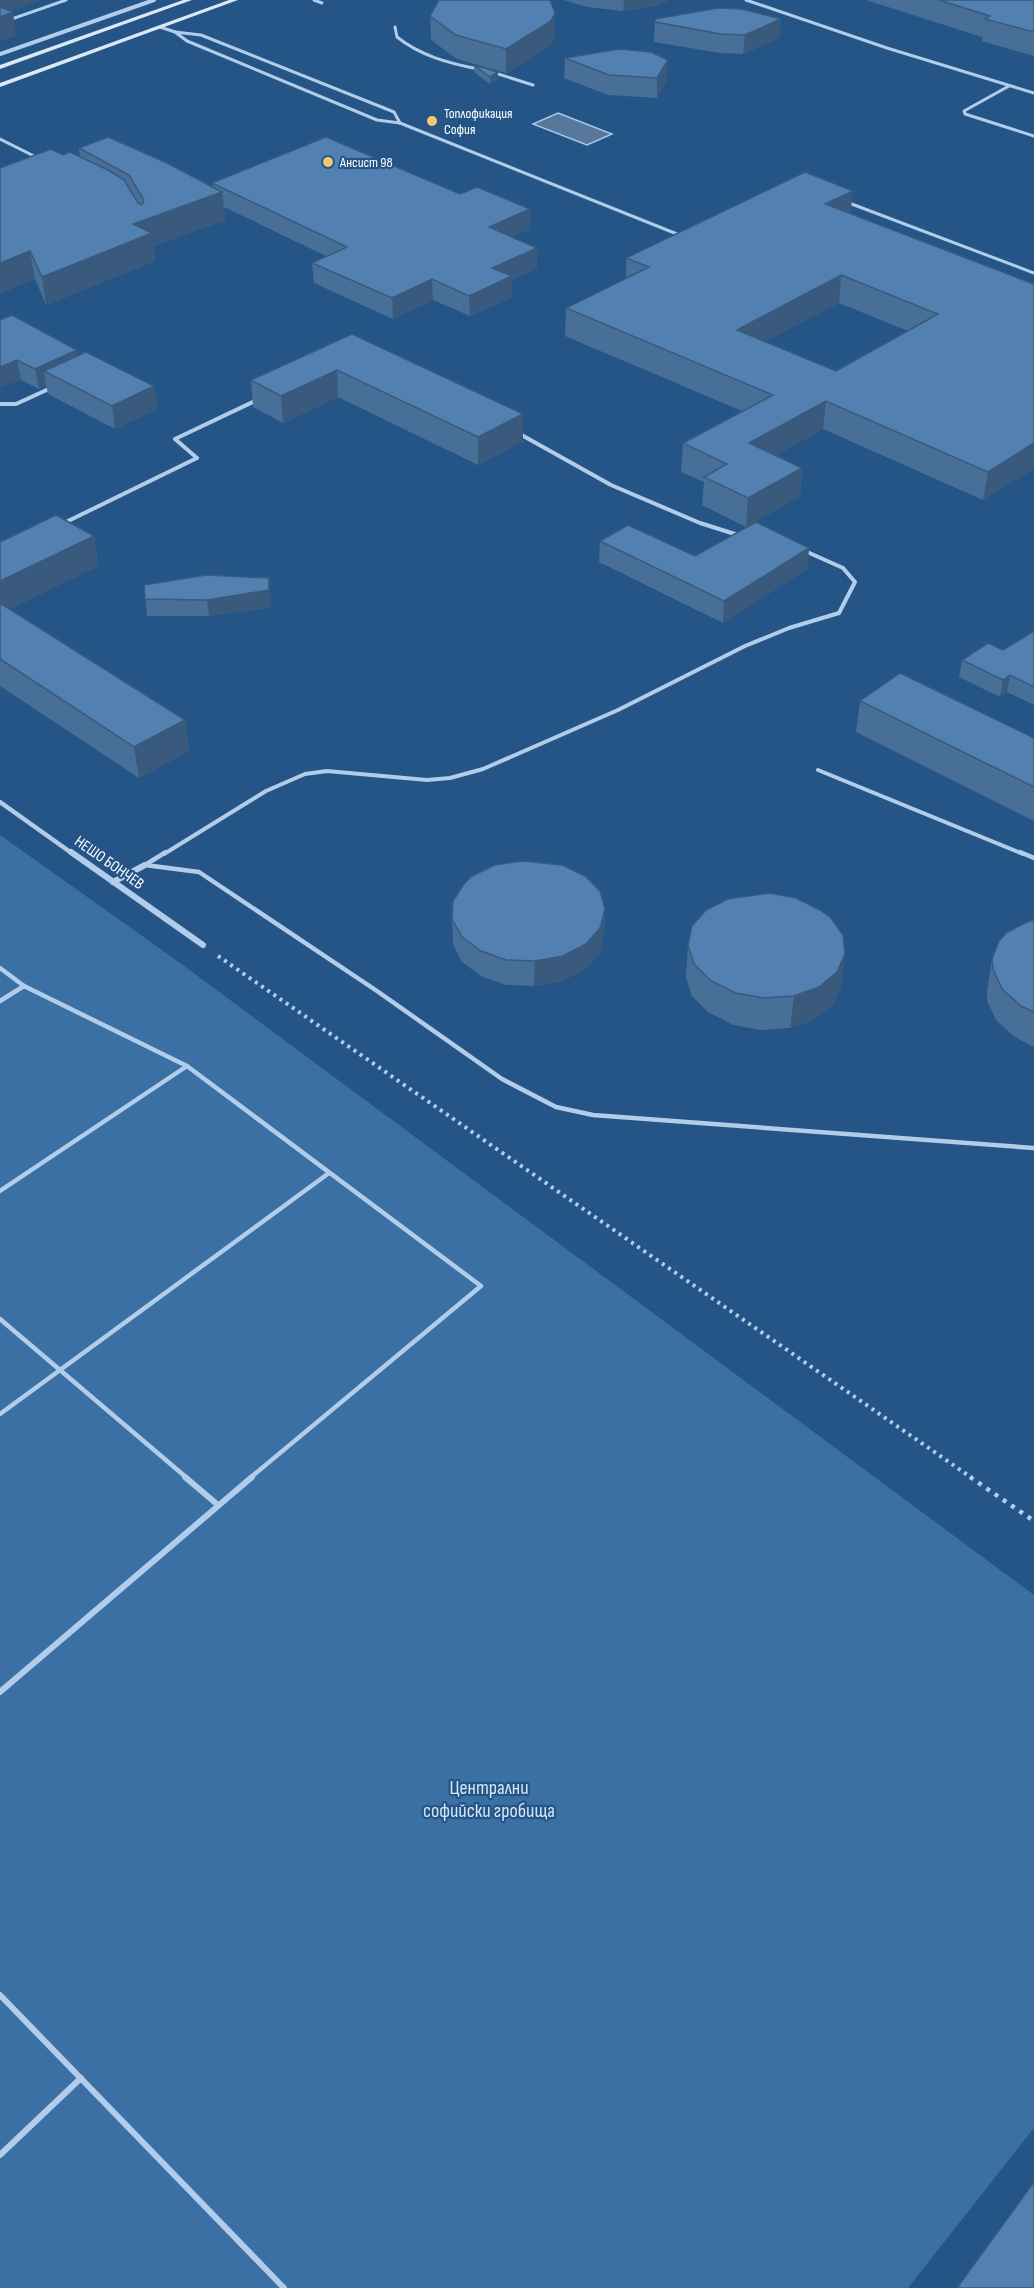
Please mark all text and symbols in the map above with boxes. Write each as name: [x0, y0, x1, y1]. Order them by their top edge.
place label: Топлофикация София: [444, 105, 513, 138]
marker: Топлофикация София: [425, 114, 439, 128]
place label: Ансист 98: [339, 154, 393, 171]
marker: Ансист 98: [321, 155, 335, 169]
street label: НЕШО БОНЧЕВ: [71, 832, 147, 894]
park label: Централни софийски гробища: [423, 1776, 555, 1823]

